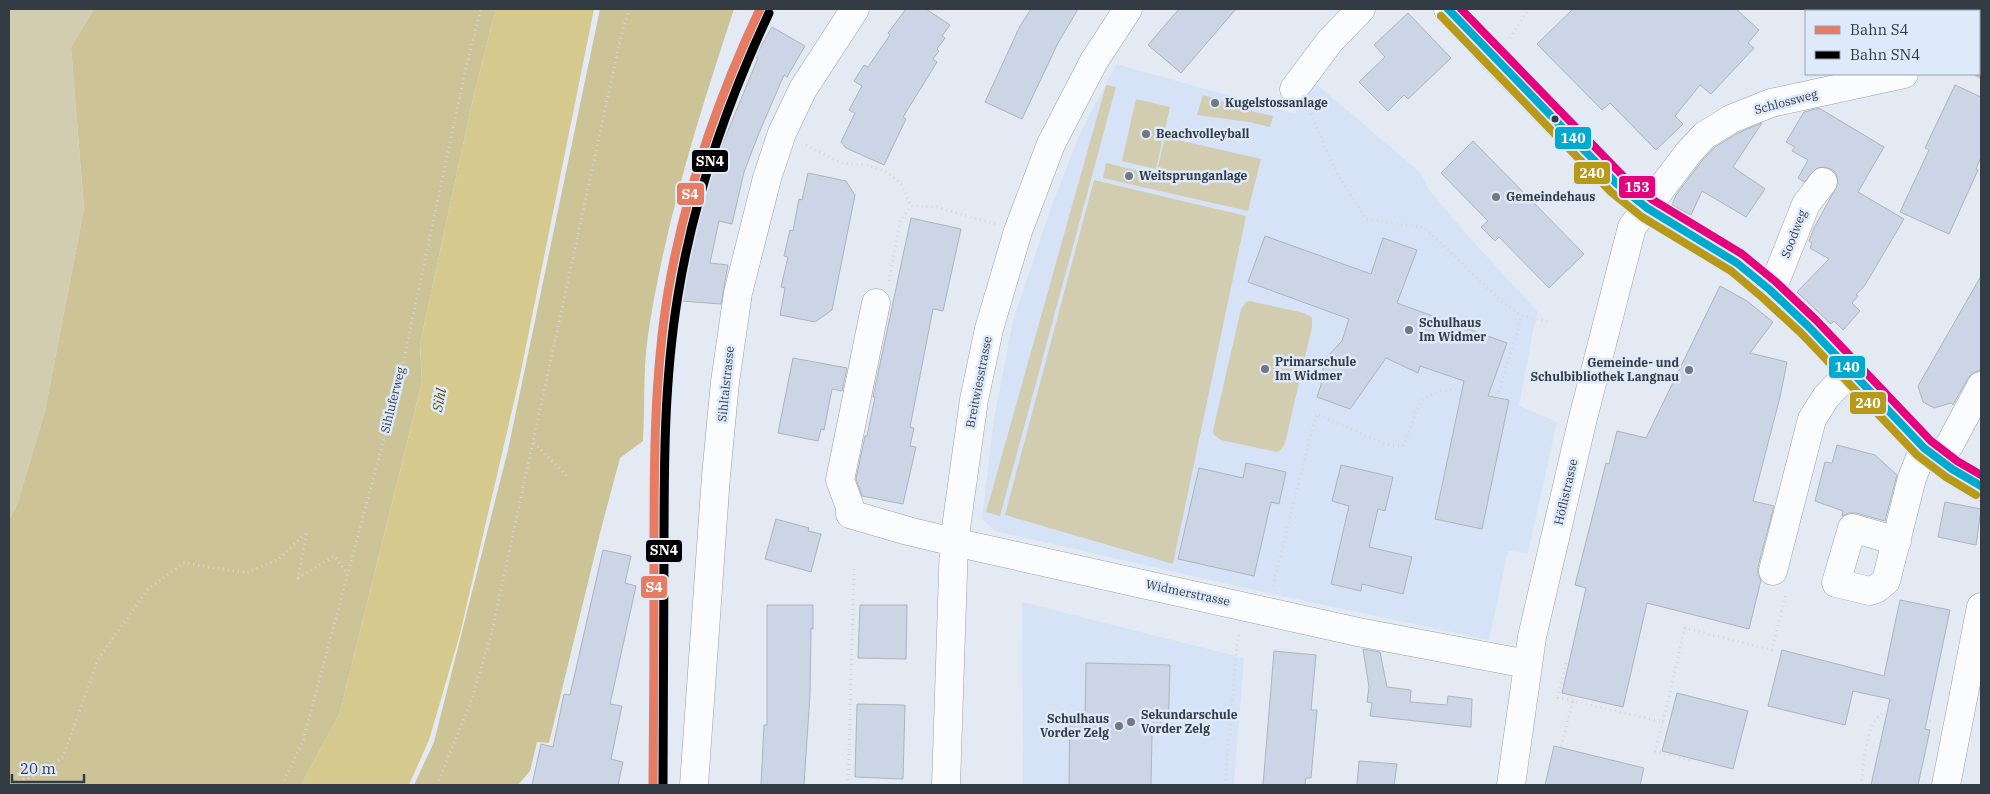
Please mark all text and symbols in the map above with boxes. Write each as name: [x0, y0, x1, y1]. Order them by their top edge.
legend: [1805, 10, 1980, 75]
text: Bahn S4: [1850, 20, 1909, 39]
text: Bahn SN4: [1850, 45, 1920, 64]
street label: Schlossweg: [1753, 86, 1820, 117]
place label: Kugelstossanlage: [1225, 95, 1328, 110]
marker: Kugelstossanlage: [1209, 97, 1221, 109]
unlabelled marker: [1550, 114, 1560, 124]
place label: Beachvolleyball: [1156, 126, 1250, 141]
line badge: 140: [1554, 126, 1592, 150]
marker: Beachvolleyball: [1140, 128, 1152, 140]
text: 140: [1560, 129, 1586, 147]
line badge: SN4: [691, 149, 729, 173]
text: SN4: [696, 152, 724, 170]
line badge: 240: [1573, 161, 1611, 185]
text: 240: [1579, 164, 1605, 182]
place label: Weitsprunganlage: [1139, 168, 1248, 183]
marker: Weitsprunganlage: [1123, 170, 1135, 182]
line badge: 153: [1618, 175, 1656, 199]
text: 153: [1624, 178, 1650, 196]
line badge: S4: [676, 182, 705, 206]
text: S4: [681, 185, 699, 203]
place label: Gemeindehaus: [1506, 189, 1595, 204]
marker: Gemeindehaus: [1490, 191, 1502, 203]
street label: Soodweg: [1778, 207, 1810, 260]
place label: Schulhaus Im Widmer: [1419, 315, 1486, 344]
marker: Schulhaus Im Widmer: [1403, 324, 1415, 336]
street label: Breitwiesstrasse: [962, 335, 995, 429]
street label: Sihltalstrasse: [714, 345, 737, 423]
place label: Primarschule Im Widmer: [1275, 354, 1356, 383]
place label: Gemeinde- und Schulbibliothek Langnau: [1530, 355, 1679, 384]
line badge: 140: [1828, 355, 1866, 379]
text: 140: [1834, 358, 1860, 376]
marker: Primarschule Im Widmer: [1259, 363, 1271, 375]
marker: Gemeinde- und Schulbibliothek Langnau: [1683, 364, 1695, 376]
street label: Sihluferweg: [377, 365, 408, 435]
water label: Sihl: [428, 386, 450, 414]
line badge: 240: [1849, 391, 1887, 415]
text: 240: [1855, 394, 1881, 412]
street label: Höflistrasse: [1551, 457, 1580, 526]
line badge: SN4: [645, 539, 683, 563]
text: SN4: [650, 541, 678, 559]
line badge: S4: [640, 575, 668, 599]
street label: Widmerstrasse: [1145, 576, 1232, 609]
text: S4: [645, 578, 663, 596]
place label: Sekundarschule Vorder Zelg: [1141, 707, 1238, 736]
place label: Schulhaus Vorder Zelg: [1040, 711, 1109, 740]
marker: Sekundarschule Vorder Zelg: [1125, 716, 1137, 728]
marker: Schulhaus Vorder Zelg: [1113, 720, 1125, 732]
scale bar: [12, 752, 85, 784]
text: 20 m: [20, 759, 56, 778]

